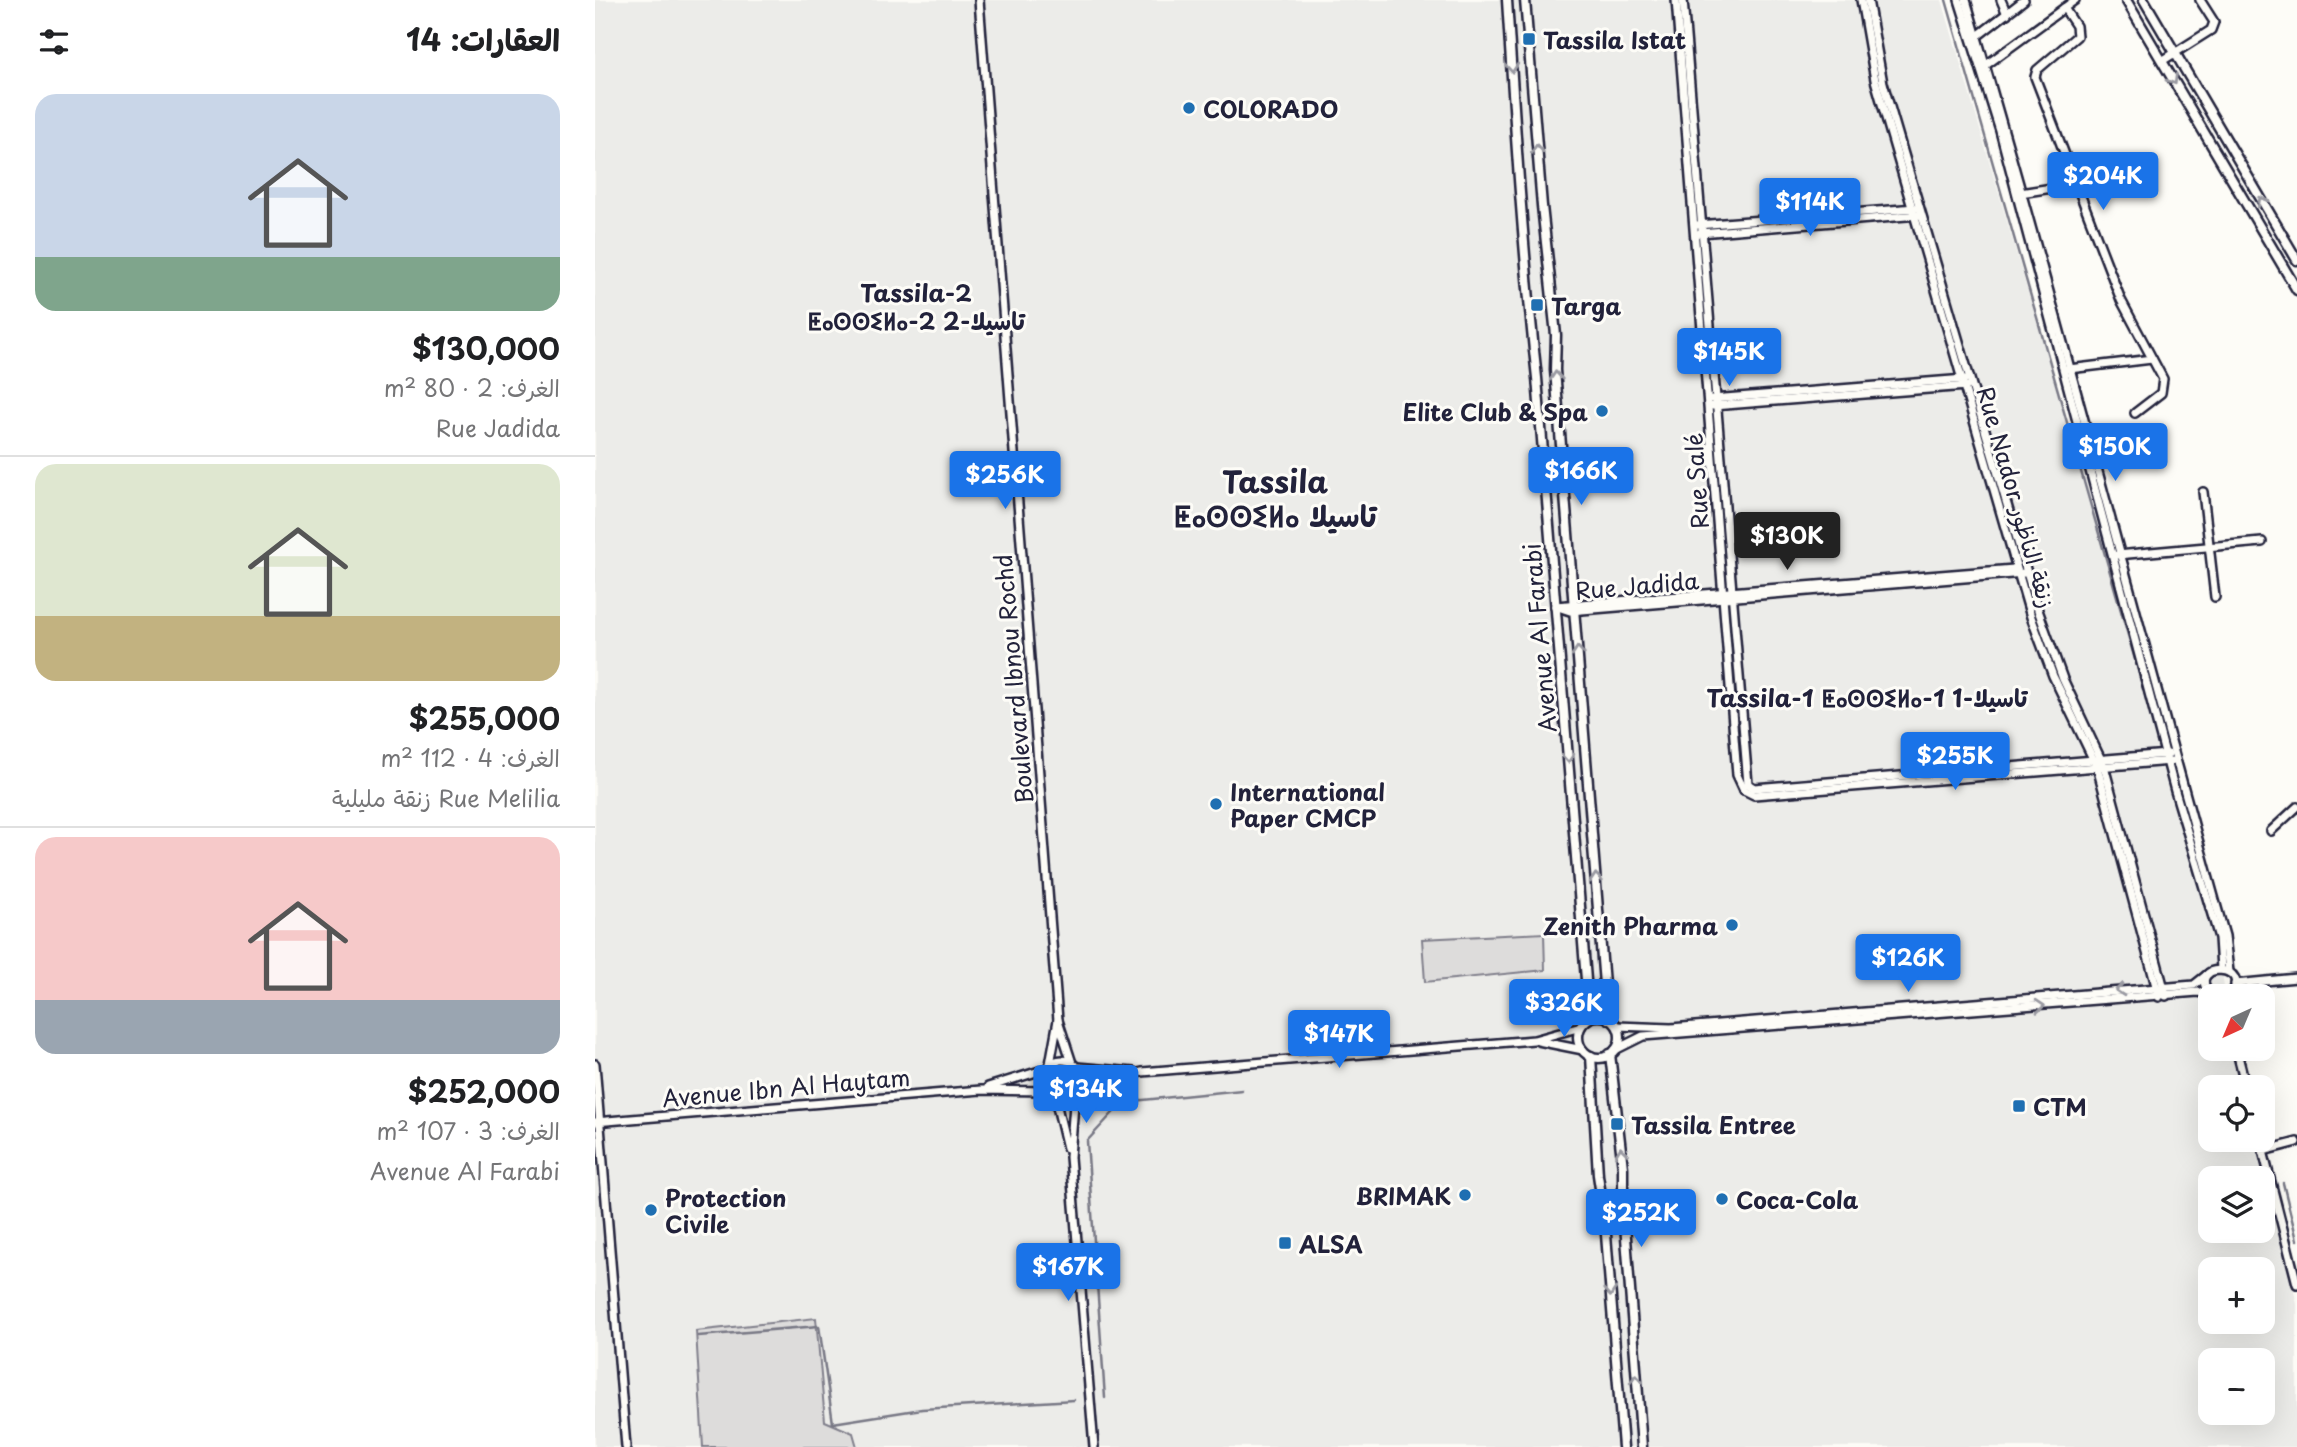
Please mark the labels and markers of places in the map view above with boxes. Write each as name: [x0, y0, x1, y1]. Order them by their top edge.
place label: Tassila Istat: [1543, 22, 1686, 57]
marker: Tassila Istat: [1521, 31, 1537, 47]
place label: COLORADO: [1203, 91, 1338, 126]
marker: COLORADO: [1181, 100, 1197, 116]
pin: $204K: [2054, 152, 2152, 212]
pin: $114K: [1761, 178, 1859, 238]
place label: Targa: [1551, 288, 1621, 323]
marker: Targa: [1529, 297, 1545, 313]
pin: $145K: [1680, 328, 1778, 388]
place label: Elite Club & Spa: [1402, 394, 1588, 429]
marker: Elite Club & Spa: [1594, 403, 1610, 419]
pin: $150K: [2066, 424, 2164, 483]
pin: $166K: [1532, 448, 1630, 507]
pin: $256K: [956, 452, 1054, 511]
pin: $130K: [1738, 512, 1836, 572]
pin: $255K: [1906, 732, 2004, 792]
place label: International Paper CMCP: [1230, 774, 1385, 835]
marker: International Paper CMCP: [1208, 796, 1224, 812]
place label: Zenith Pharma: [1543, 908, 1718, 943]
marker: Zenith Pharma: [1724, 917, 1740, 933]
pin: $126K: [1859, 934, 1957, 994]
pin: $326K: [1515, 979, 1613, 1039]
pin: $147K: [1290, 1010, 1388, 1070]
pin: $134K: [1037, 1066, 1135, 1125]
place label: CTM: [2033, 1089, 2087, 1124]
marker: CTM: [2011, 1098, 2027, 1114]
place label: Tassila Entree: [1631, 1107, 1796, 1142]
marker: Tassila Entree: [1609, 1116, 1625, 1132]
place label: BRIMAK: [1356, 1178, 1451, 1213]
place label: Protection Civile: [665, 1180, 786, 1241]
place label: Coca-Cola: [1736, 1182, 1859, 1217]
marker: BRIMAK: [1457, 1187, 1473, 1203]
pin: $252K: [1592, 1190, 1690, 1249]
marker: Coca-Cola: [1714, 1191, 1730, 1207]
marker: Protection Civile: [643, 1202, 659, 1218]
place label: ALSA: [1298, 1226, 1363, 1261]
marker: ALSA: [1277, 1235, 1293, 1251]
pin: $167K: [1019, 1244, 1117, 1303]

